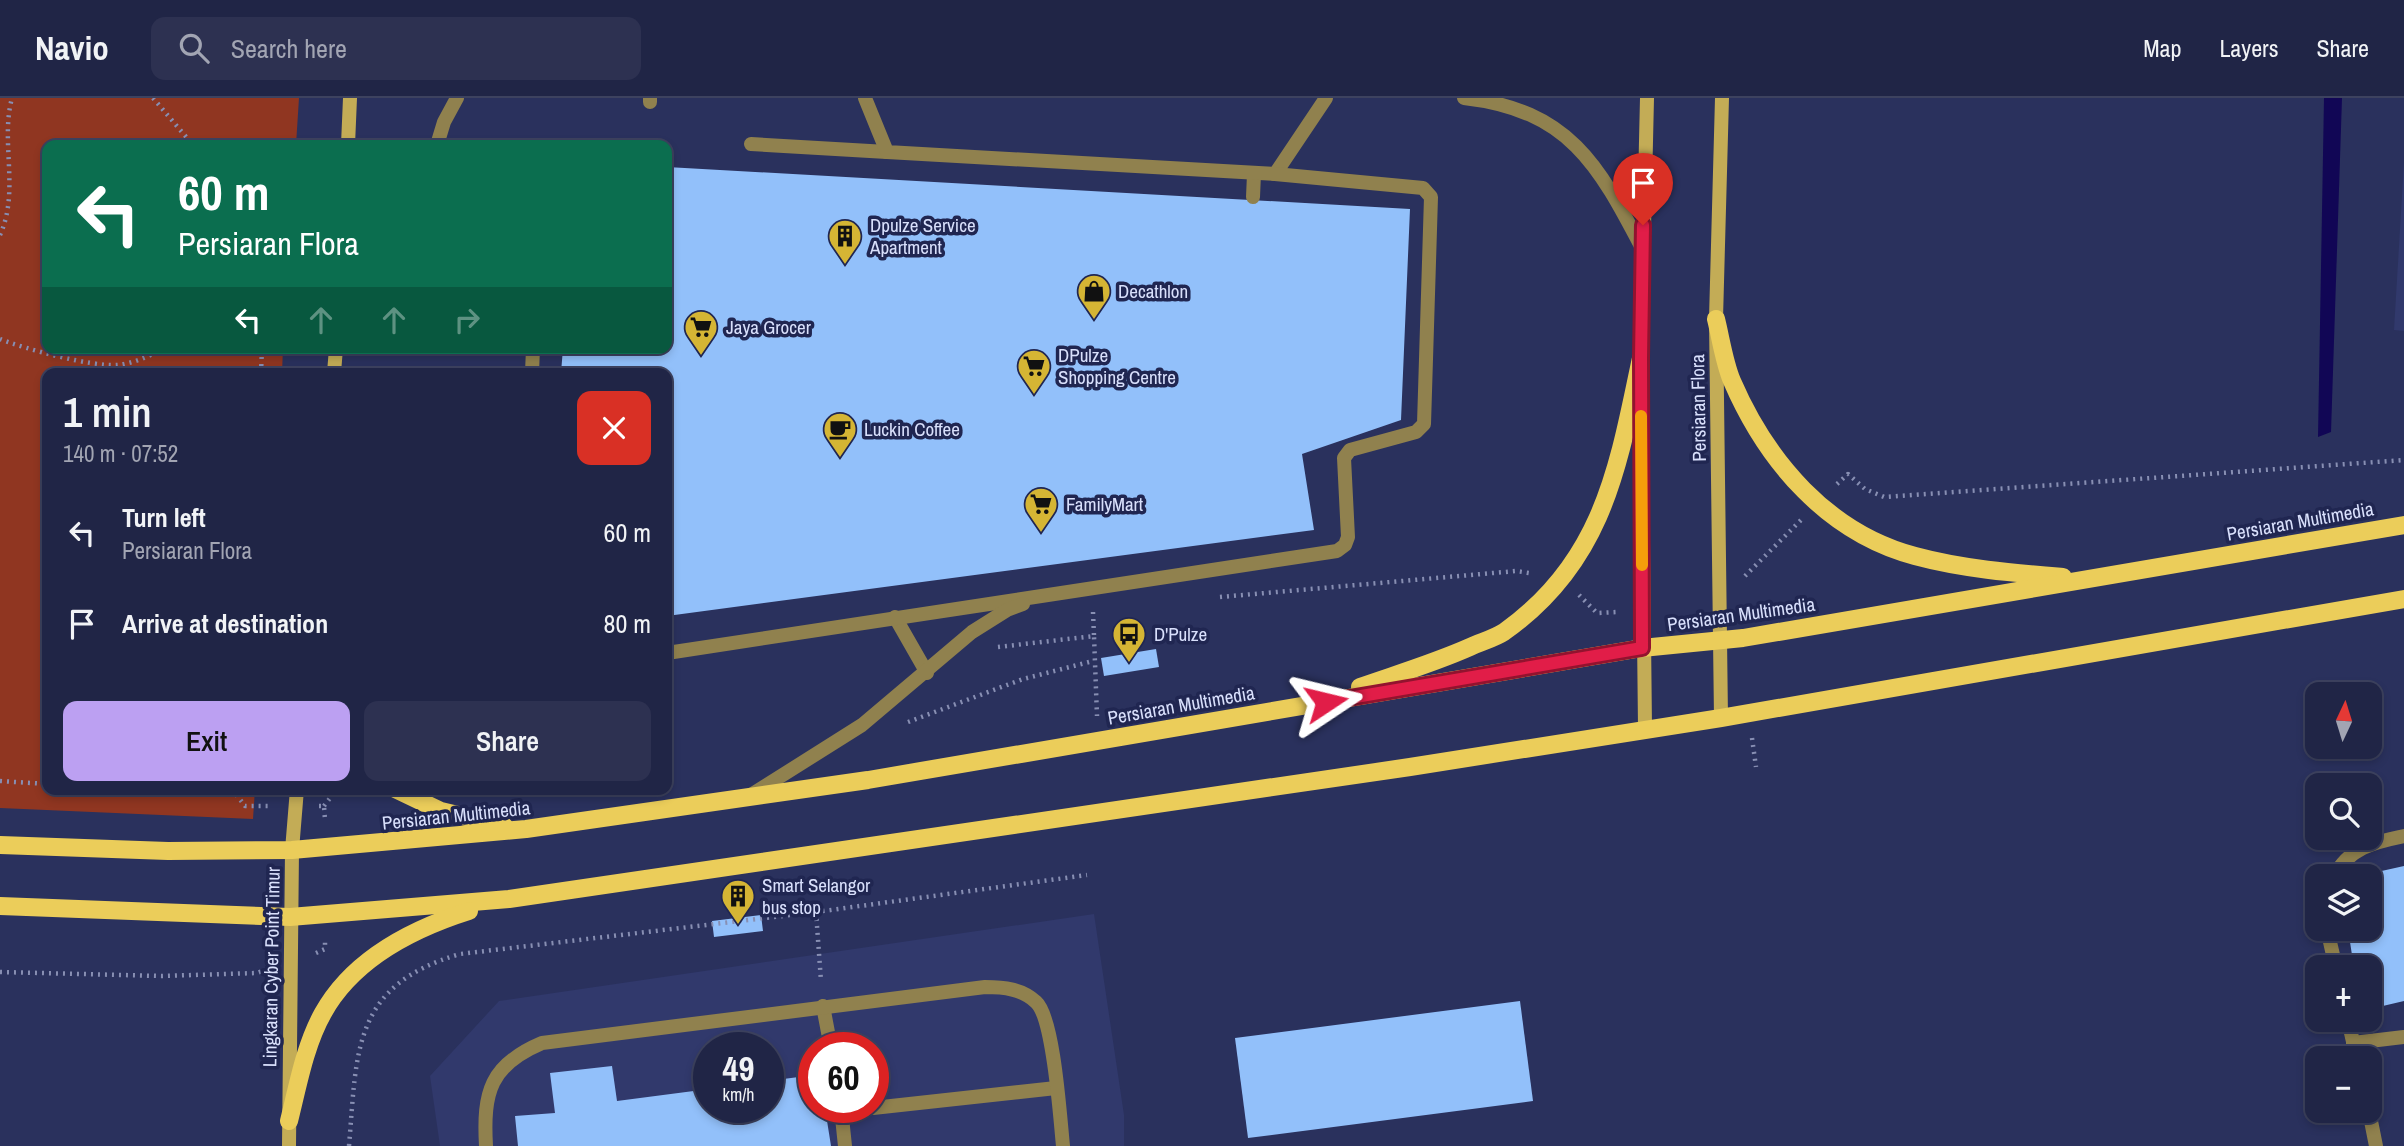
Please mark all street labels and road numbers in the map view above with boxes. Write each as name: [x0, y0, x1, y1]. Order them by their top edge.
street label: Persiaran Flora: [1684, 354, 1712, 462]
street label: Persiaran Multimedia: [2224, 495, 2376, 547]
street label: Persiaran Multimedia: [1665, 591, 1817, 637]
street label: Persiaran Multimedia: [1105, 679, 1257, 731]
street label: Persiaran Multimedia: [381, 794, 532, 836]
street label: Lingkaran Cyber Point Timur: [256, 866, 286, 1067]

